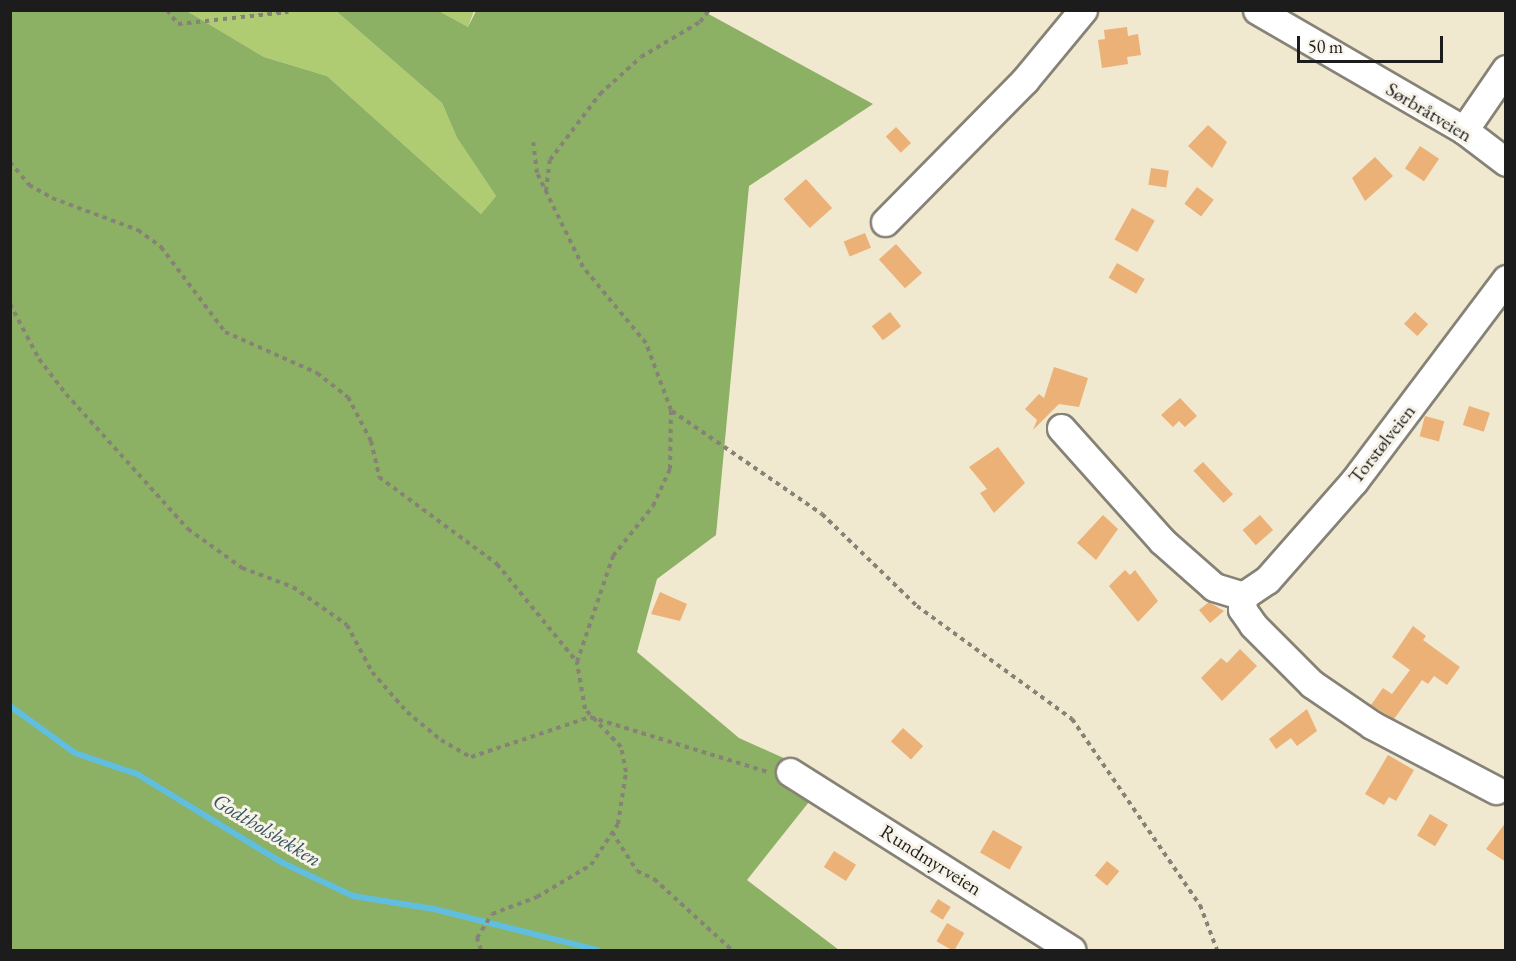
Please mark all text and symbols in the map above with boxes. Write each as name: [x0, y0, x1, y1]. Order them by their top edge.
scale bar: [1300, 24, 1446, 62]
text: 50 m: [1308, 35, 1343, 58]
street label: Sørbråtveien: [1382, 77, 1476, 147]
street label: Torstølveien: [1344, 400, 1420, 488]
water label: Godtholsbekken: [208, 788, 326, 872]
street label: Rundmyrveien: [876, 819, 986, 901]

